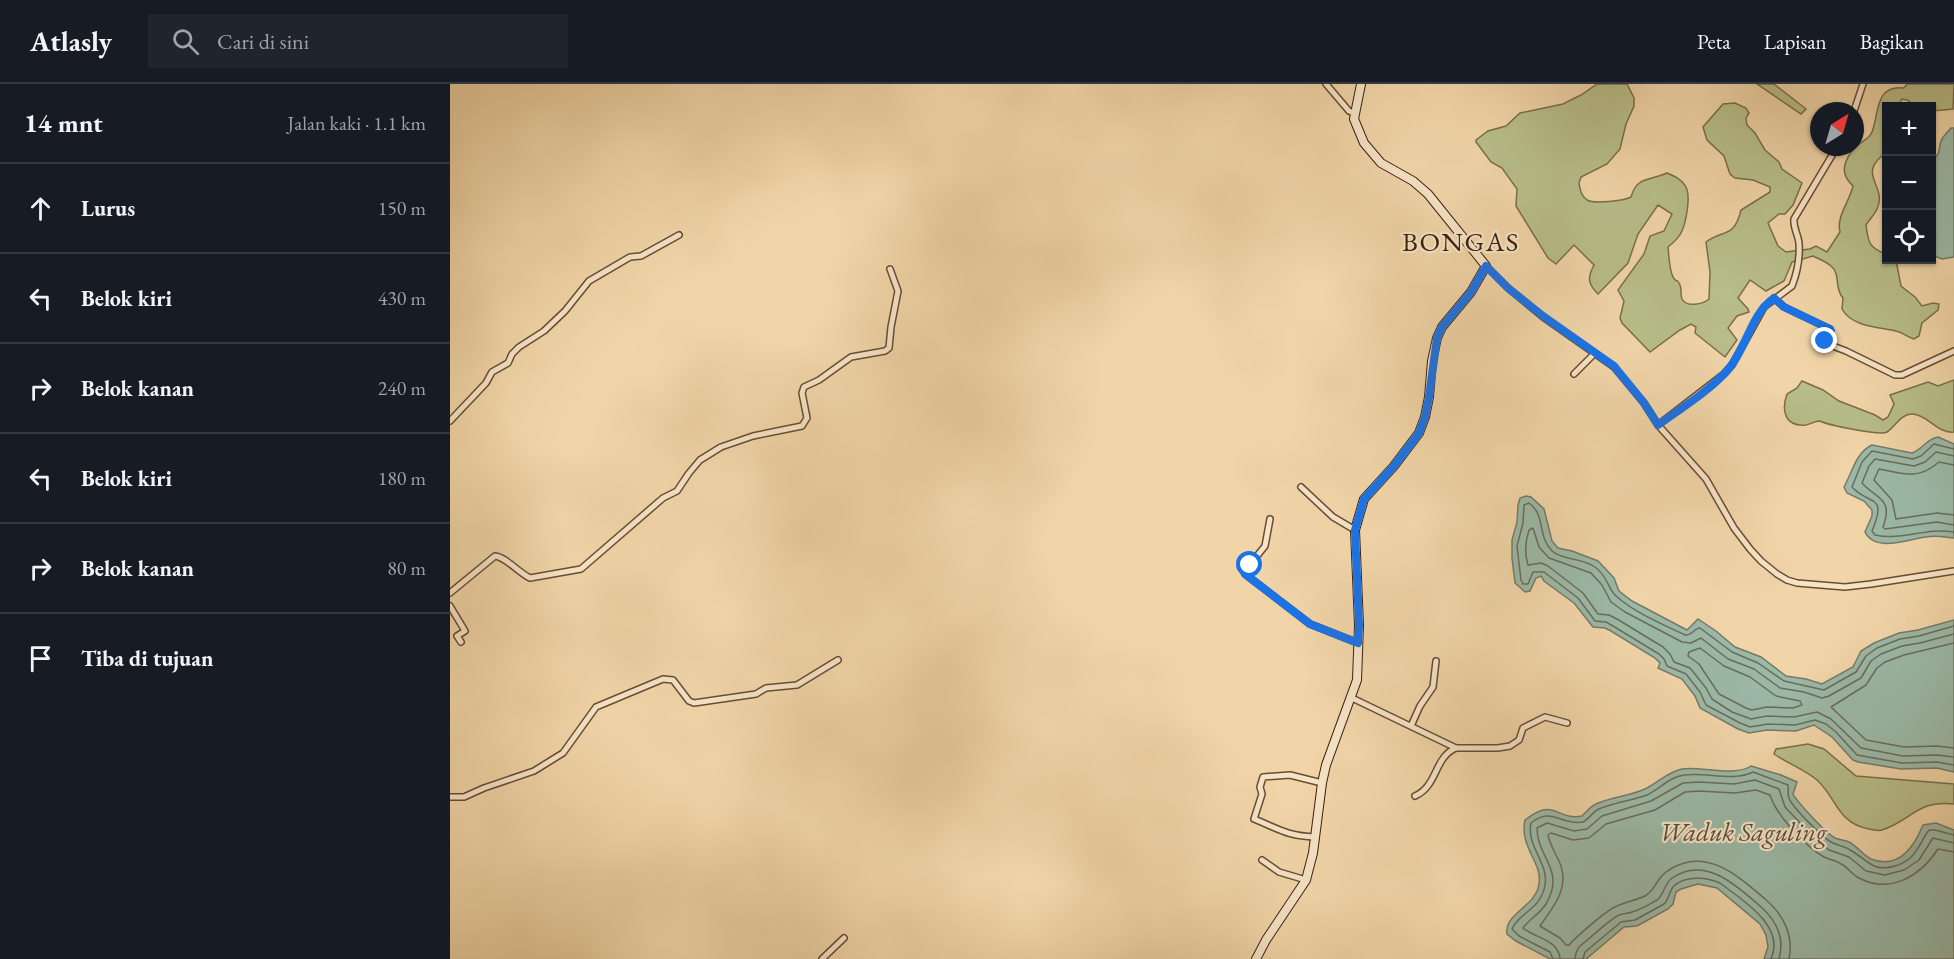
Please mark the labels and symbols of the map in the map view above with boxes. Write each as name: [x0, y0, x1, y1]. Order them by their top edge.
north arrow: [1810, 102, 1864, 156]
district label: BONGAS: [1402, 224, 1520, 259]
route end: [1811, 327, 1837, 353]
route start: [1236, 551, 1262, 577]
water label: Waduk Saguling: [1659, 815, 1828, 849]

